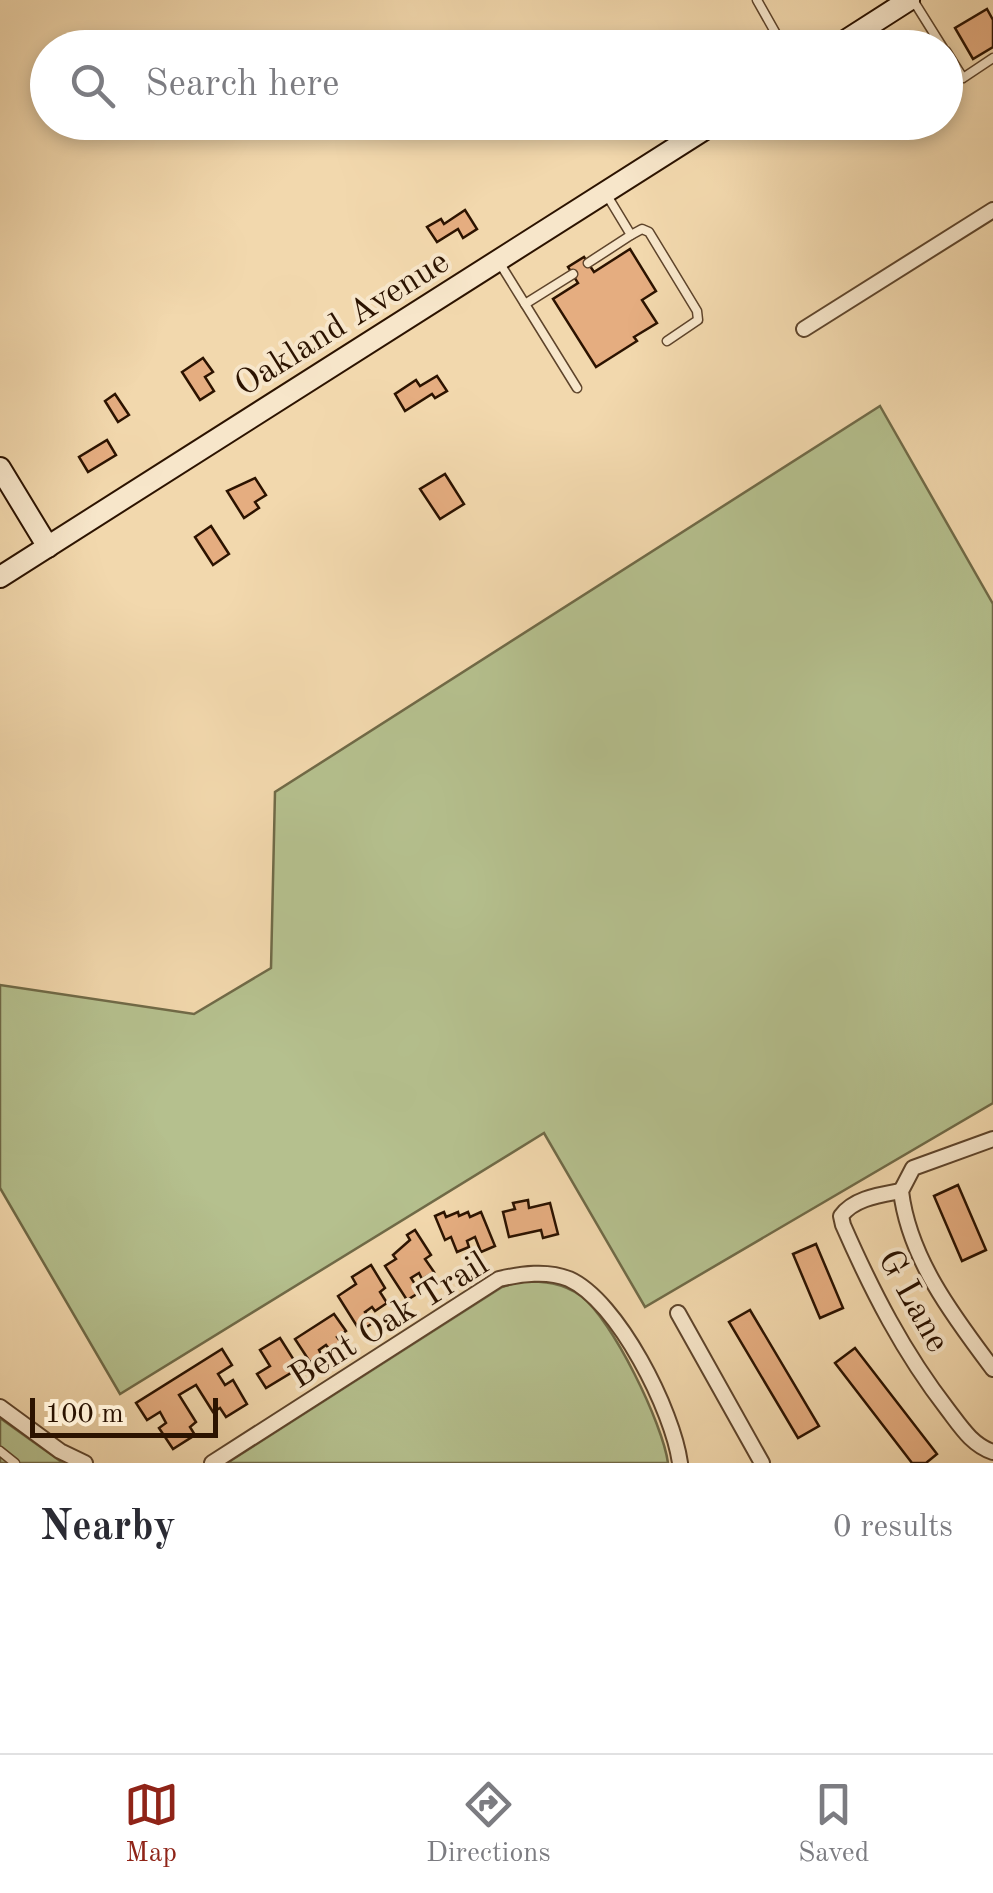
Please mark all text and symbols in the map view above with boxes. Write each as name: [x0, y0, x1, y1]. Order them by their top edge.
search box: [30, 30, 963, 140]
icon: search: [65, 58, 120, 113]
text: Search here: [145, 66, 340, 104]
street label: Oakland Avenue: [229, 244, 455, 404]
street label: G Lane: [871, 1244, 955, 1358]
street label: Bent Oak Trail: [284, 1246, 495, 1396]
scale bar: [30, 1393, 218, 1438]
text: 100 m: [45, 1401, 124, 1429]
text: Nearby: [40, 1507, 176, 1549]
text: 0 results: [833, 1512, 953, 1544]
tab: Map: [124, 1777, 179, 1872]
tab: Directions: [426, 1777, 551, 1872]
tab: Saved: [798, 1777, 869, 1872]

